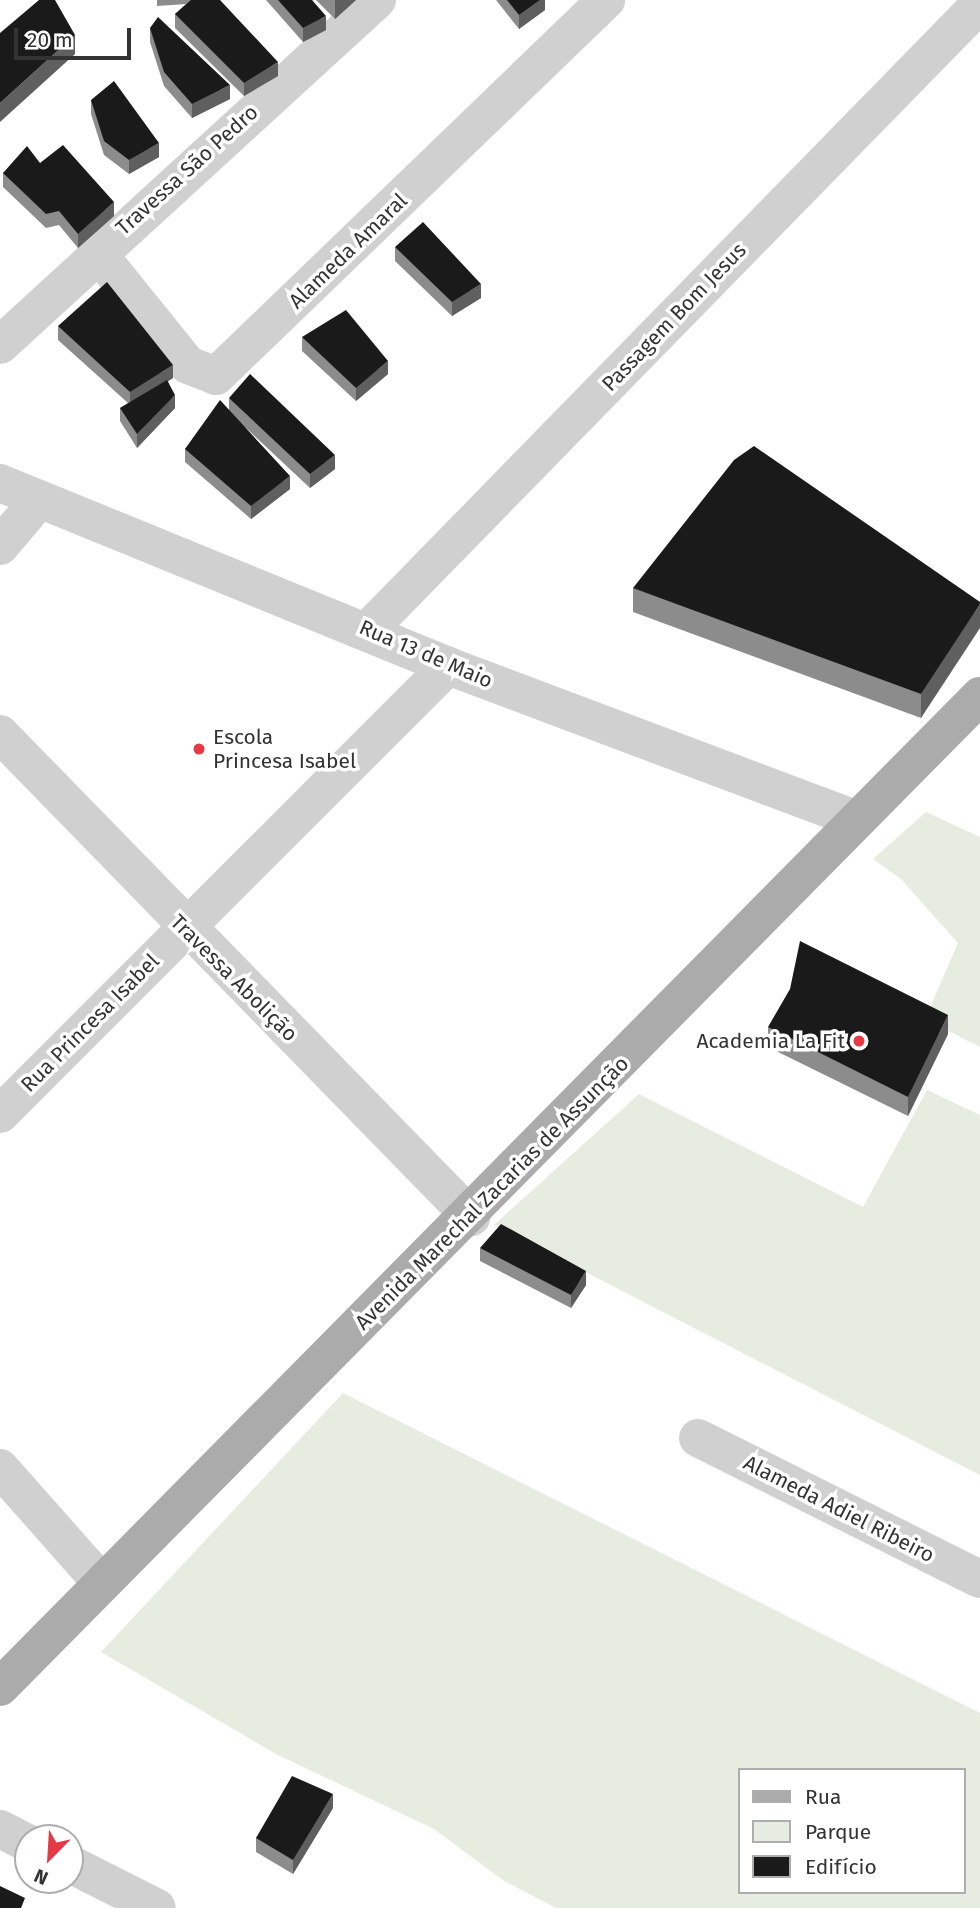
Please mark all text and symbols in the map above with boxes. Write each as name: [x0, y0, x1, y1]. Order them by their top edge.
scale bar: [18, 14, 135, 58]
text: 20 m: [27, 27, 73, 53]
street label: Travessa São Pedro: [111, 100, 263, 240]
street label: Alameda Amaral: [284, 188, 412, 314]
street label: Passagem Bom Jesus: [597, 238, 751, 396]
street label: Rua 13 de Maio: [355, 615, 497, 693]
place label: Escola Princesa Isabel: [213, 724, 356, 774]
marker: Escola Princesa Isabel: [191, 741, 207, 757]
street label: Travessa Abolição: [165, 909, 303, 1047]
street label: Rua Princesa Isabel: [16, 949, 164, 1097]
place label: Academia La Fit: [696, 1028, 845, 1054]
marker: Academia La Fit: [851, 1033, 867, 1049]
street label: Avenida Marechal Zacarias de Assunção: [350, 1051, 634, 1335]
street label: Alameda Adiel Ribeiro: [740, 1450, 938, 1568]
legend: [738, 1768, 966, 1894]
text: Rua: [805, 1784, 841, 1810]
text: Parque: [805, 1819, 871, 1845]
north arrow: [14, 1824, 84, 1894]
text: Edifício: [805, 1854, 877, 1880]
text: N: [31, 1864, 52, 1890]

